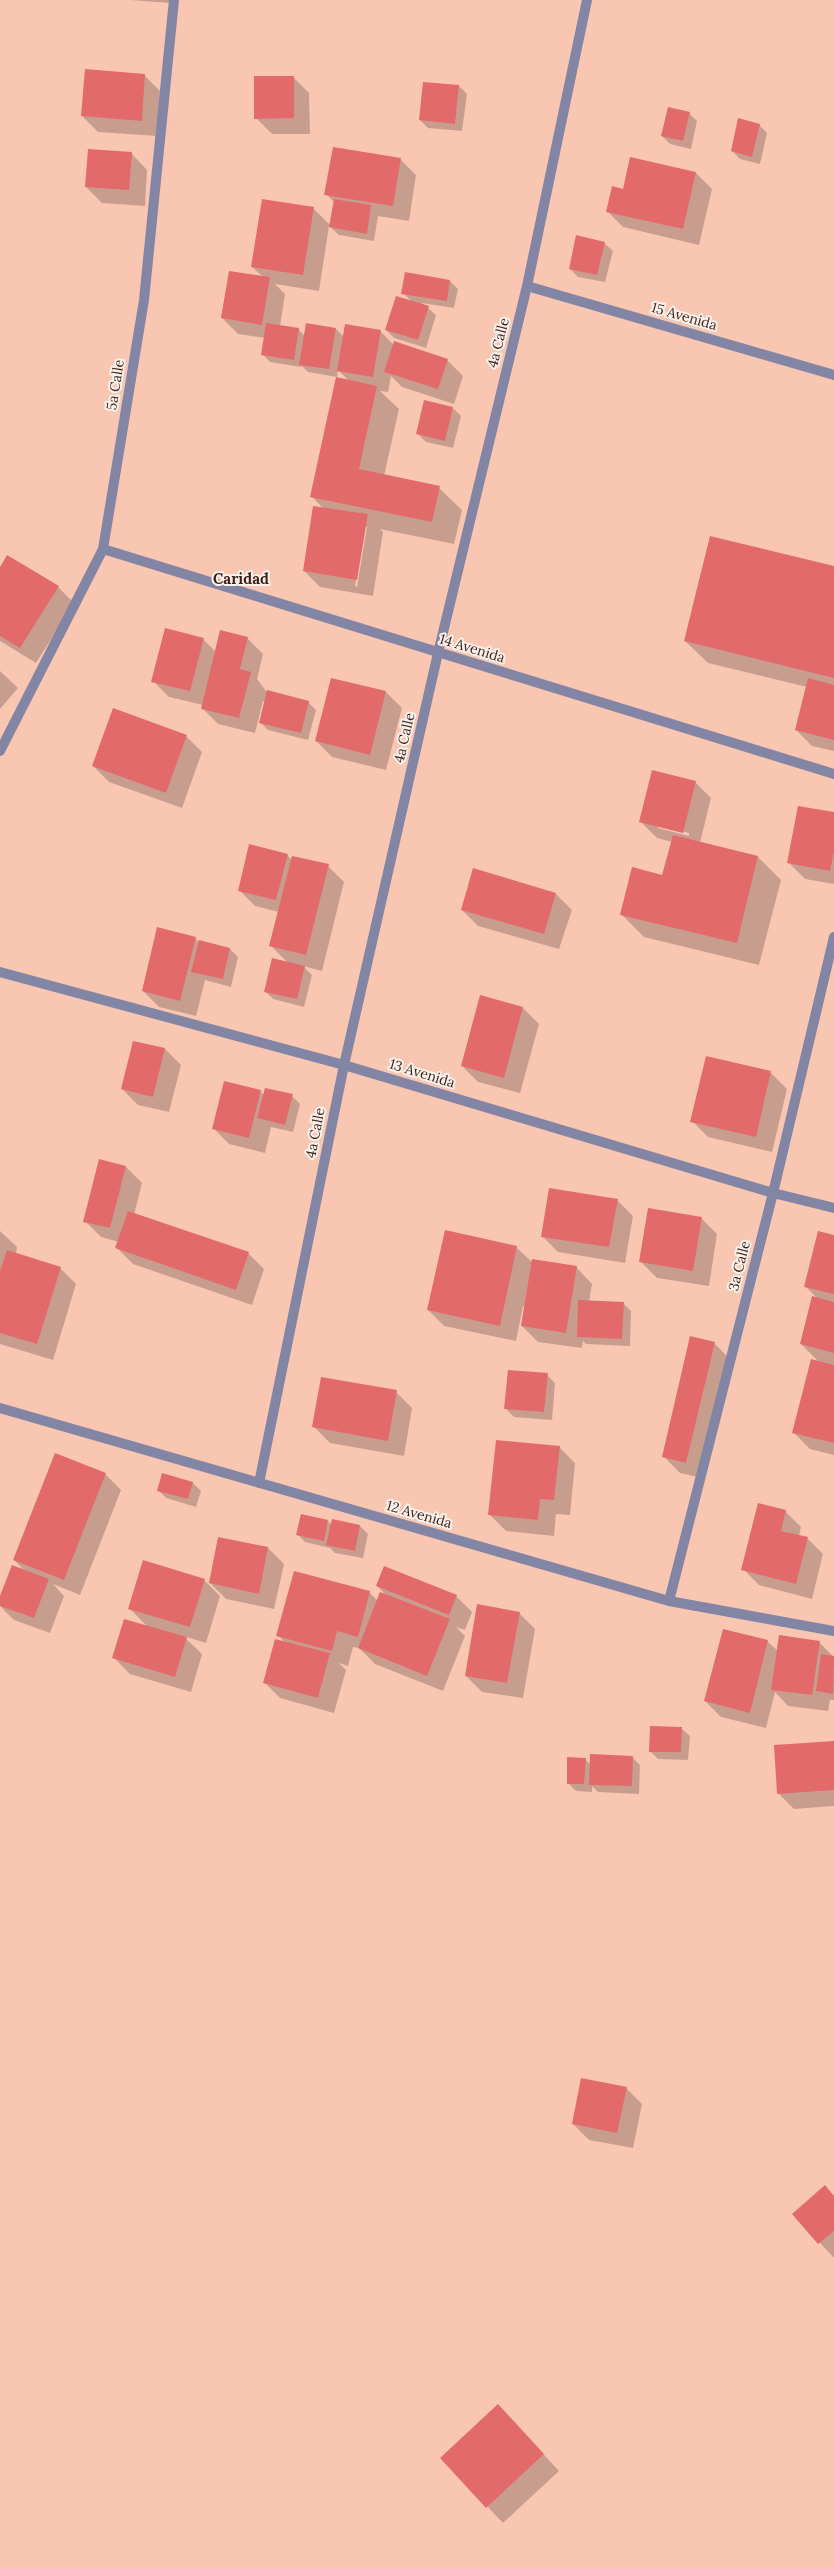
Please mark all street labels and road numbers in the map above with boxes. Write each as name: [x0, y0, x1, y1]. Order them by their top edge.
street label: 15 Avenida: [649, 300, 719, 334]
street label: 4a Calle: [485, 316, 513, 370]
street label: 5a Calle: [104, 359, 128, 411]
street label: 14 Avenida: [437, 631, 507, 667]
street label: 4a Calle: [391, 711, 419, 765]
street label: 13 Avenida: [387, 1056, 457, 1092]
street label: 4a Calle: [303, 1107, 329, 1159]
street label: 3a Calle: [726, 1239, 754, 1293]
street label: 12 Avenida: [384, 1498, 454, 1532]

